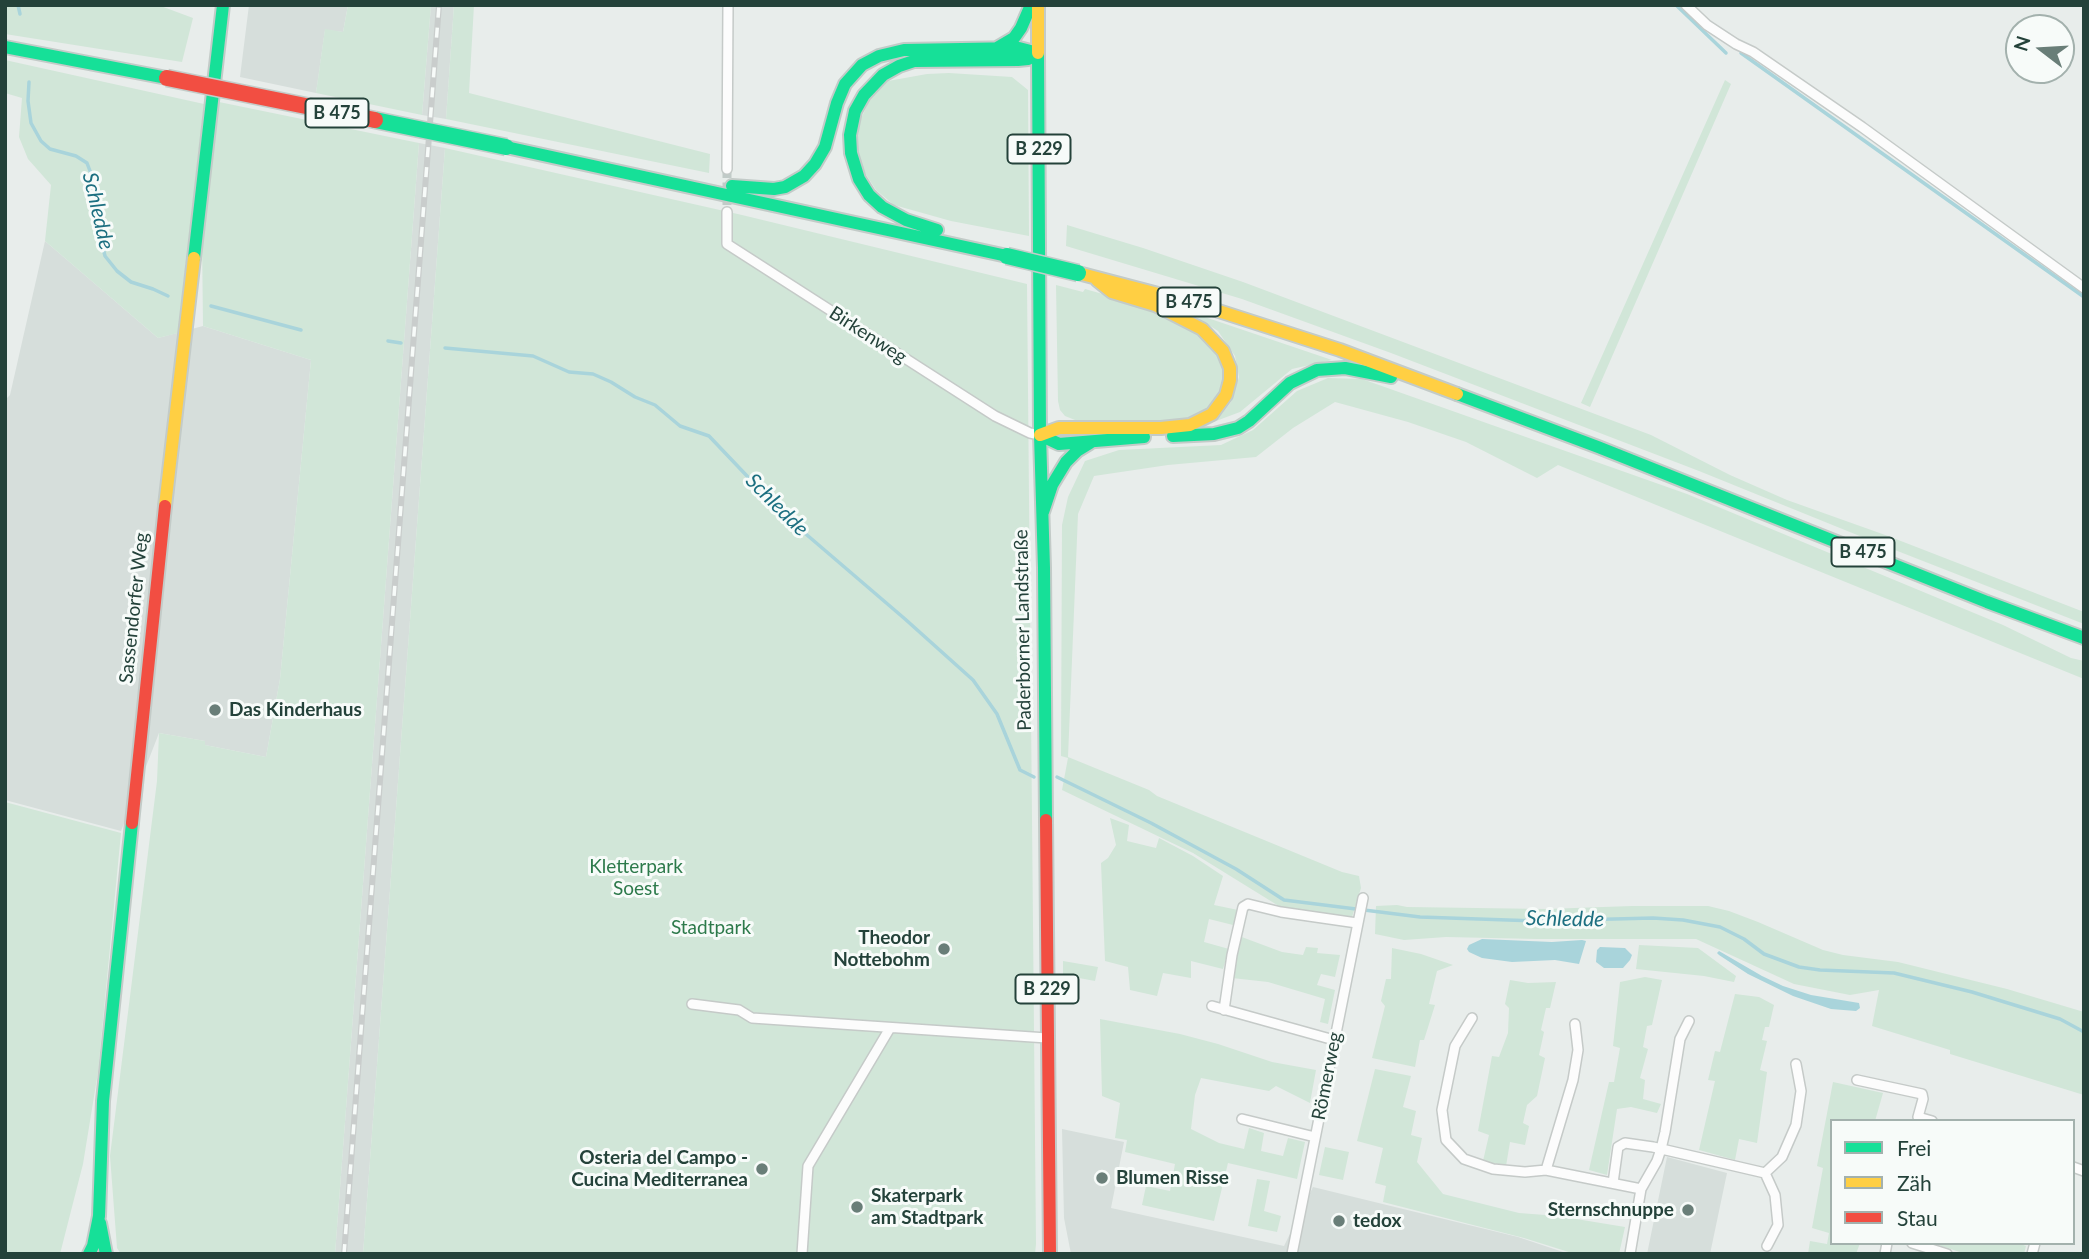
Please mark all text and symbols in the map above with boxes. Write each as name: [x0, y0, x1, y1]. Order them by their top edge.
north arrow: [2005, 14, 2075, 84]
text: N: [2008, 33, 2034, 54]
road number: B 475: [306, 98, 368, 128]
road number: B 229: [1007, 134, 1070, 164]
water label: Schledde: [77, 170, 119, 252]
road number: B 475: [1158, 288, 1220, 316]
street label: Birkenweg: [825, 301, 911, 369]
water label: Schledde: [740, 468, 814, 542]
street label: Paderborner Landstraße: [1010, 529, 1036, 731]
street label: Sassendorfer Weg: [115, 531, 153, 685]
road number: B 475: [1832, 538, 1895, 566]
place label: Das Kinderhaus: [229, 699, 362, 721]
marker: Das Kinderhaus: [207, 702, 223, 718]
park label: Kletterpark Soest: [589, 856, 683, 900]
water label: Schledde: [1526, 906, 1604, 932]
park label: Stadtpark: [671, 917, 751, 939]
place label: Theodor Nottebohm: [833, 927, 930, 971]
marker: Theodor Nottebohm: [936, 941, 952, 957]
road number: B 229: [1016, 974, 1078, 1004]
street label: Römerweg: [1307, 1030, 1347, 1122]
legend: [1830, 1119, 2075, 1245]
text: Frei: [1897, 1135, 1931, 1160]
place label: Osteria del Campo - Cucina Mediterranea: [571, 1147, 748, 1191]
marker: Osteria del Campo - Cucina Mediterranea: [754, 1161, 770, 1177]
place label: Blumen Risse: [1116, 1167, 1229, 1189]
marker: Blumen Risse: [1094, 1170, 1110, 1186]
text: Zäh: [1897, 1170, 1932, 1195]
place label: Skaterpark am Stadtpark: [871, 1185, 983, 1229]
marker: Skaterpark am Stadtpark: [849, 1199, 865, 1215]
place label: Sternschnuppe: [1548, 1199, 1674, 1221]
marker: Sternschnuppe: [1680, 1202, 1696, 1218]
text: Stau: [1897, 1205, 1938, 1230]
place label: tedox: [1353, 1210, 1401, 1232]
marker: tedox: [1331, 1213, 1347, 1229]

